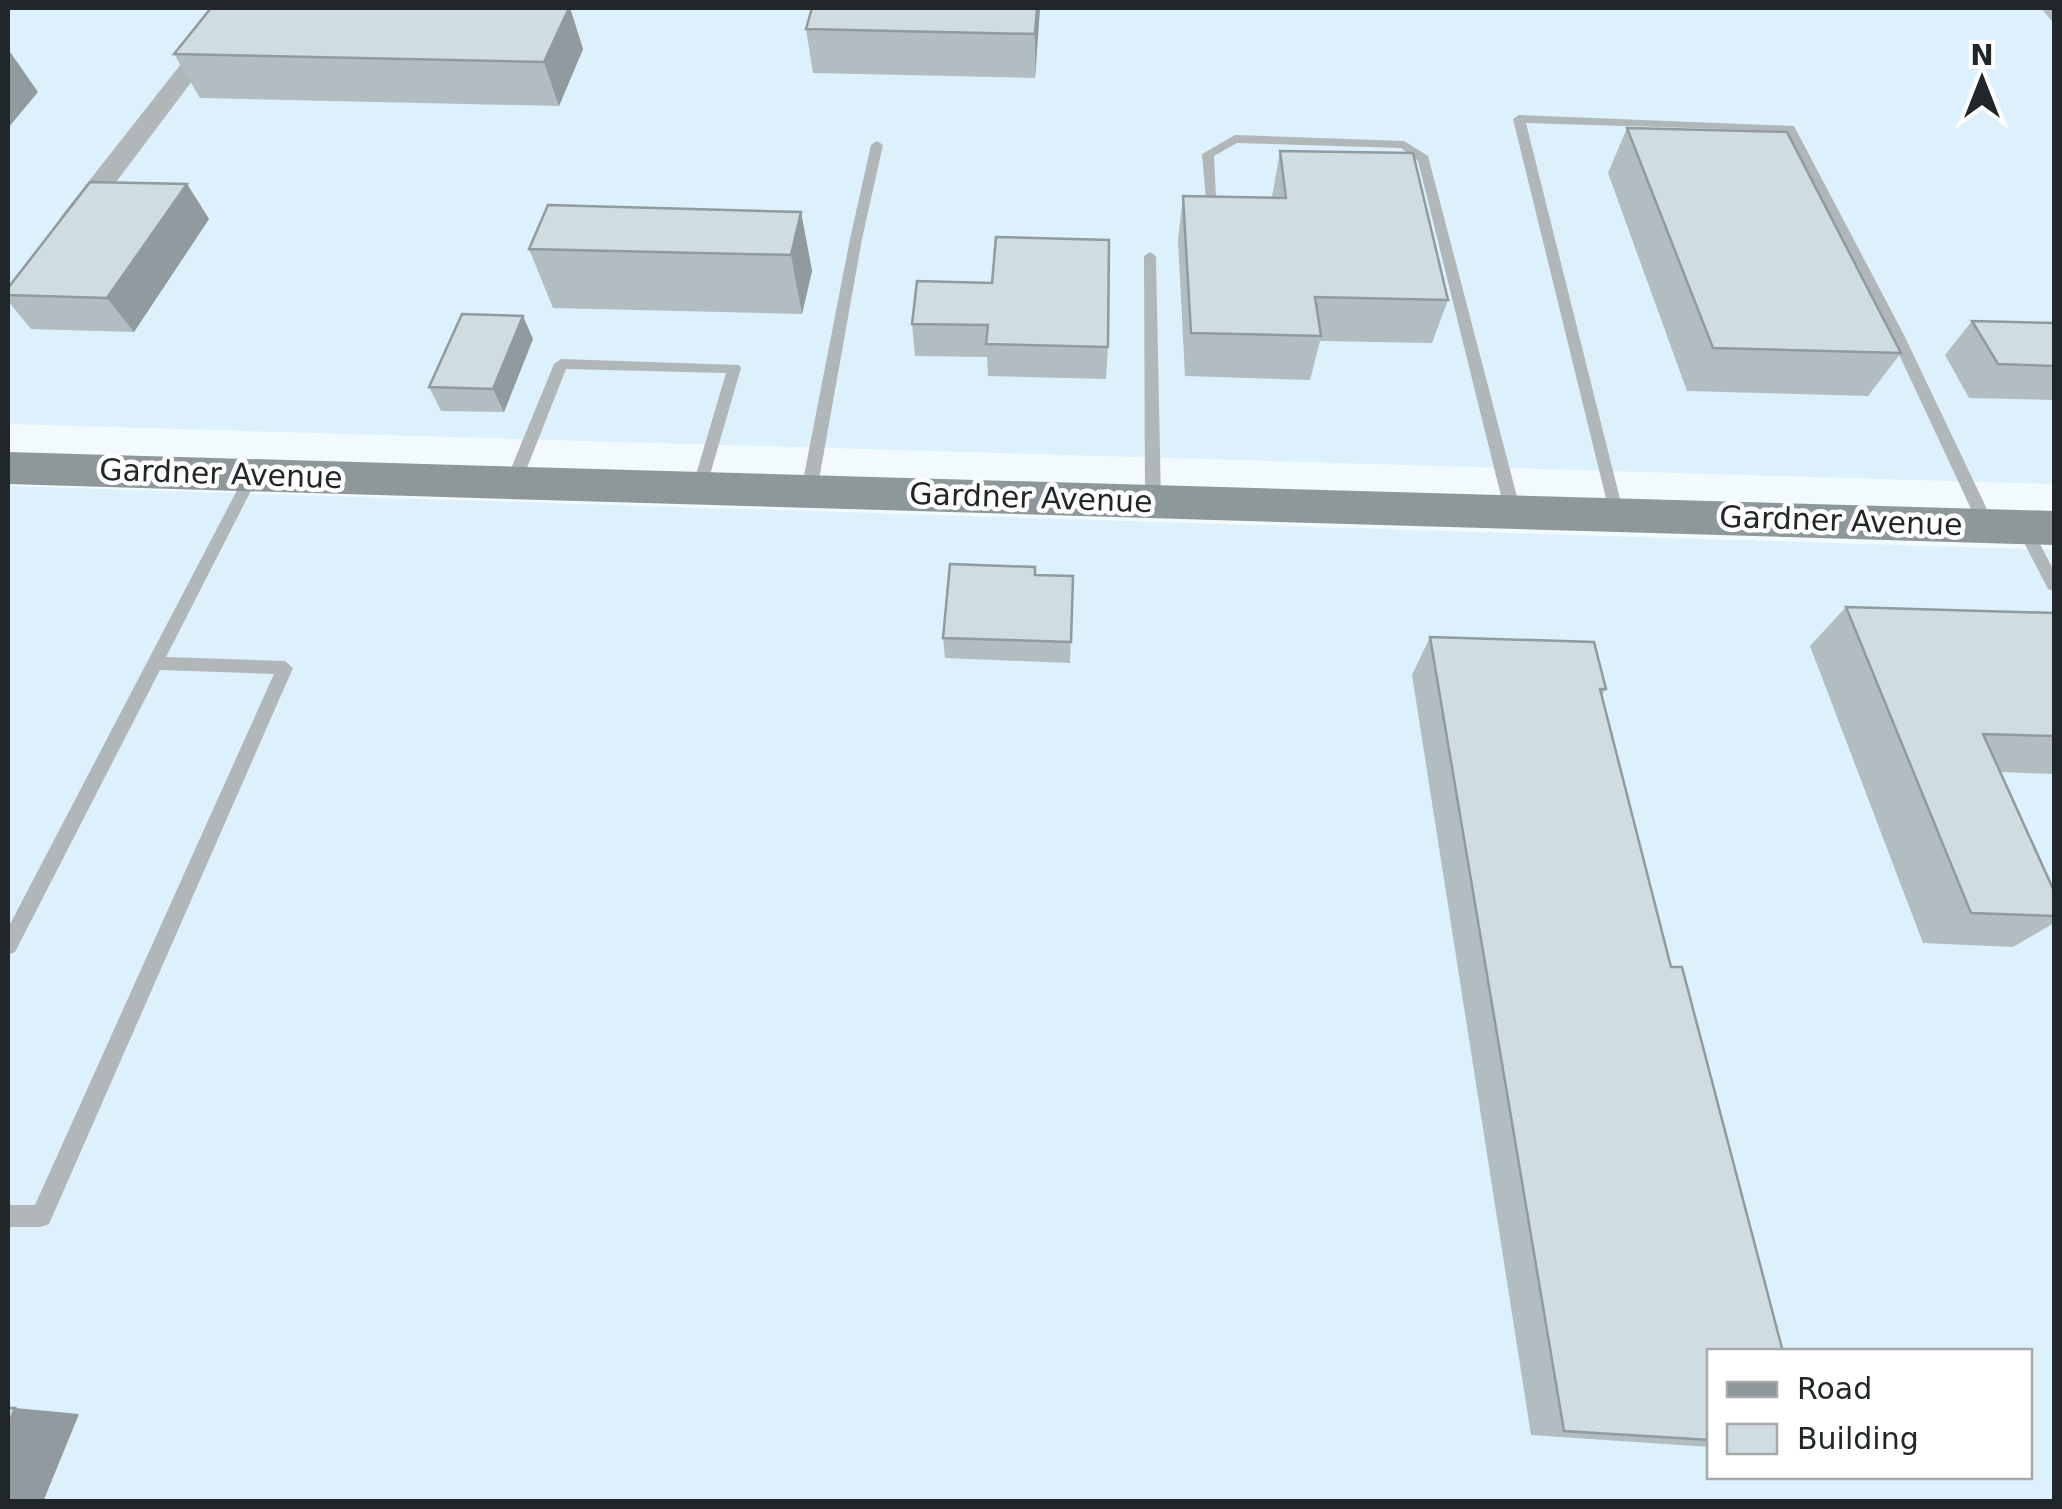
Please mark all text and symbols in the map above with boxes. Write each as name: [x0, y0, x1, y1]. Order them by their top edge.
north arrow: [1932, 30, 2032, 130]
text: N: [1970, 39, 1994, 72]
street label: Gardner Avenue: [99, 452, 343, 495]
street label: Gardner Avenue: [909, 476, 1153, 519]
street label: Gardner Avenue: [1719, 499, 1963, 542]
legend: [1707, 1349, 2032, 1479]
text: Road: [1797, 1371, 1872, 1406]
text: Building: [1797, 1421, 1919, 1456]

